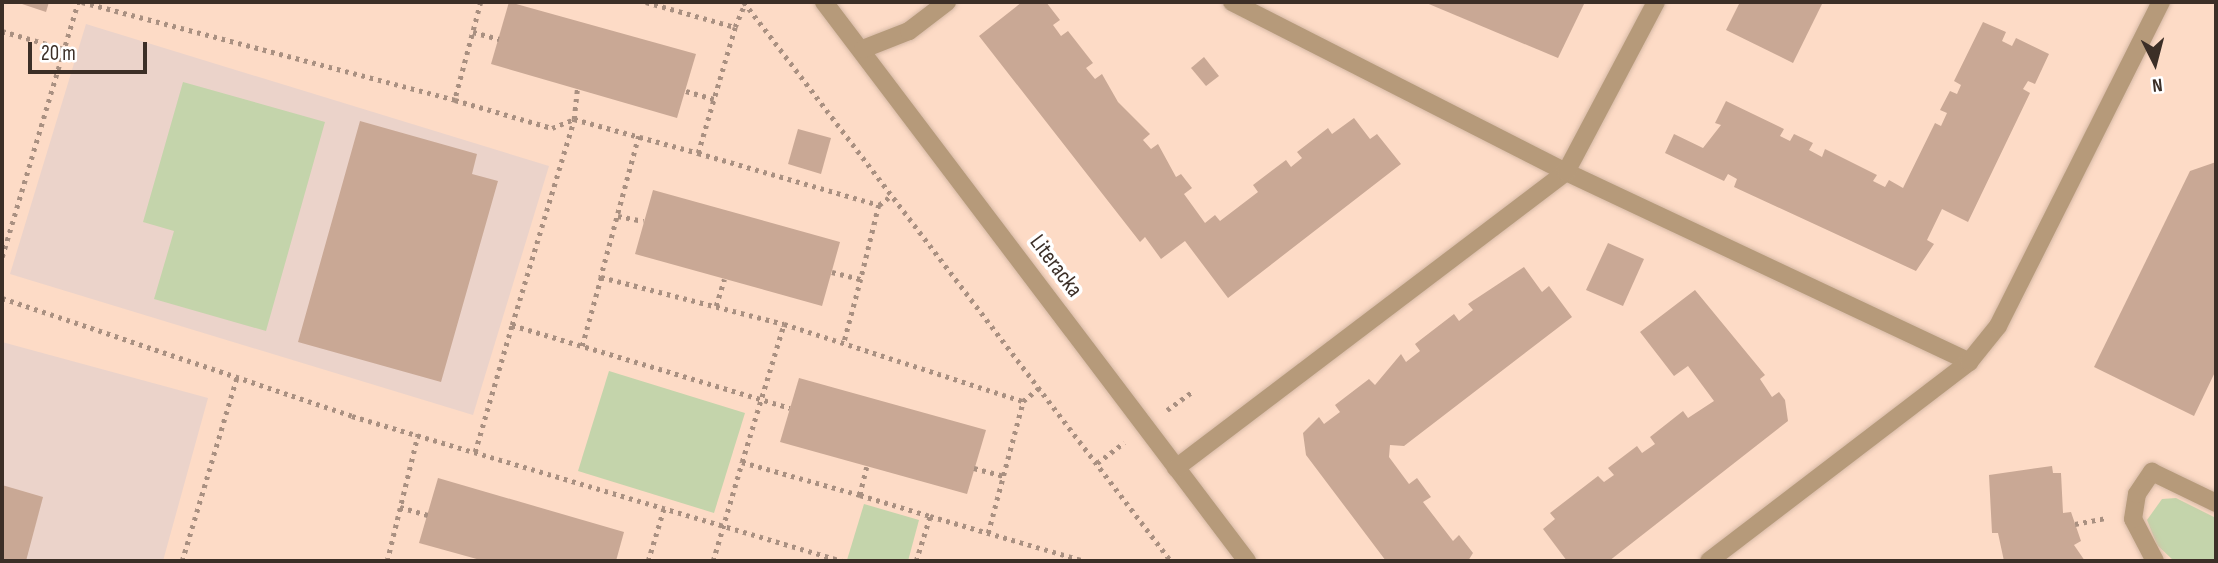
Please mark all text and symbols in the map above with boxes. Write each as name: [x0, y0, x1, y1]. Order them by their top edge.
scale bar: [32, 28, 150, 72]
north arrow: [2120, 28, 2190, 98]
text: 20 m: [41, 41, 76, 66]
text: N: [2151, 72, 2163, 96]
street label: Literacka: [1024, 229, 1088, 303]

